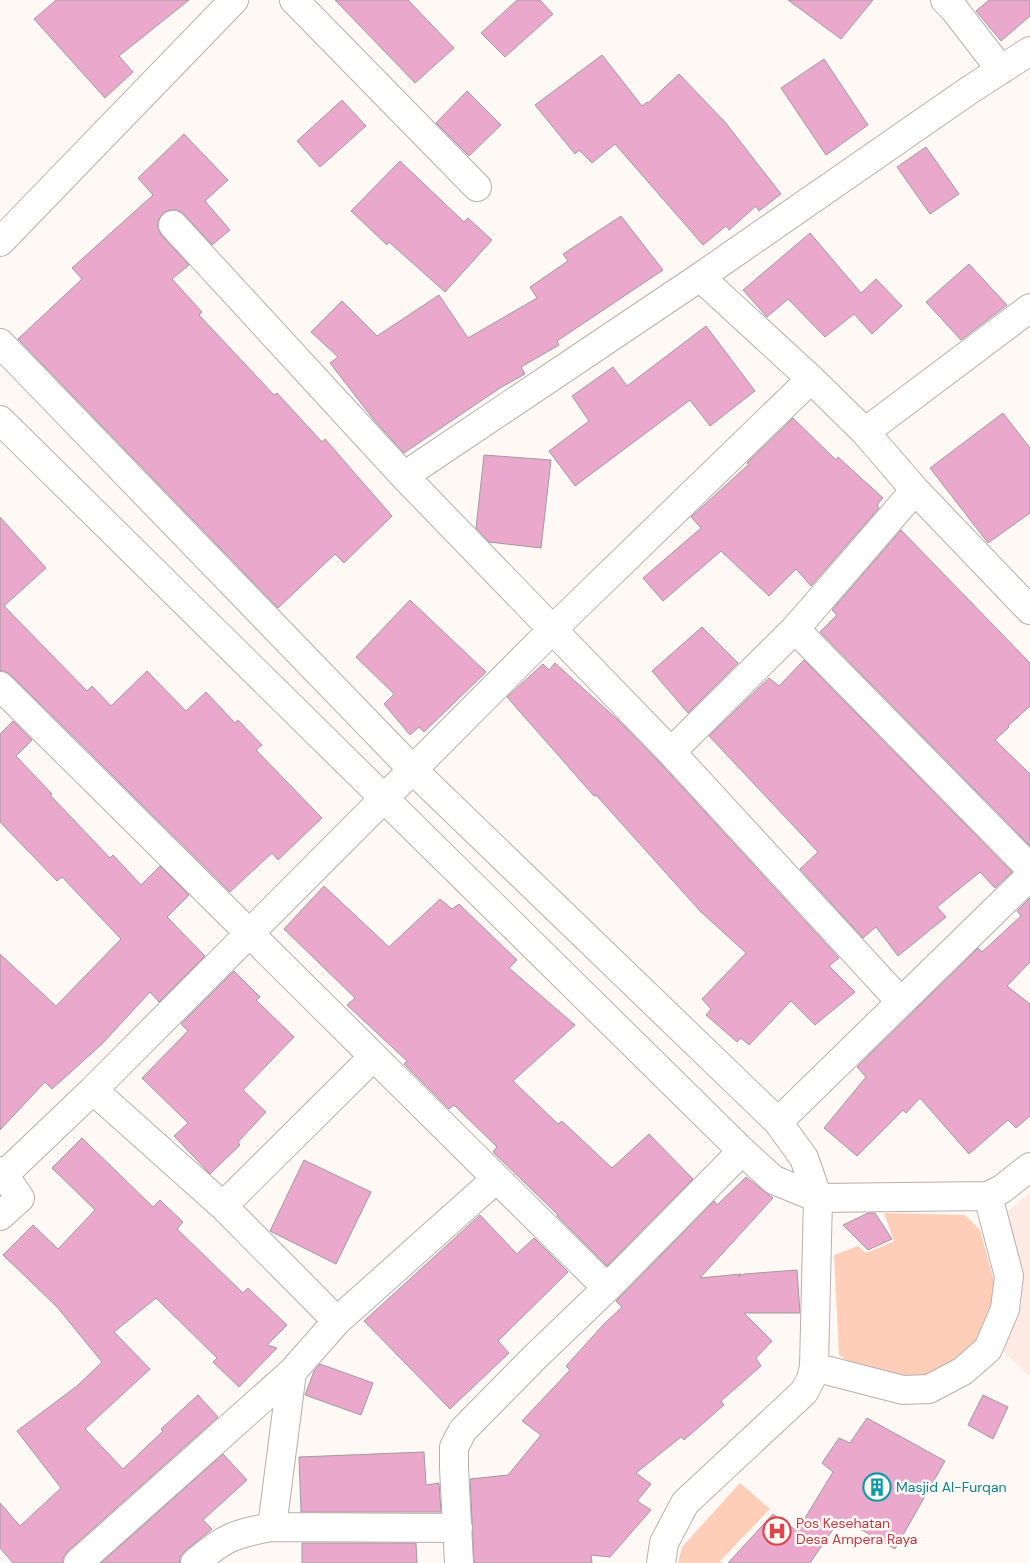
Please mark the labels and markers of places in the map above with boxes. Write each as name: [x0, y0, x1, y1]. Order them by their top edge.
building icon: Masjid Al-Furqan: [862, 1472, 892, 1502]
place label: Masjid Al-Furqan: [896, 1478, 1007, 1496]
place label: Pos Kesehatan Desa Ampera Raya: [796, 1514, 917, 1548]
hospital icon: Pos Kesehatan Desa Ampera Raya: [762, 1516, 792, 1546]

